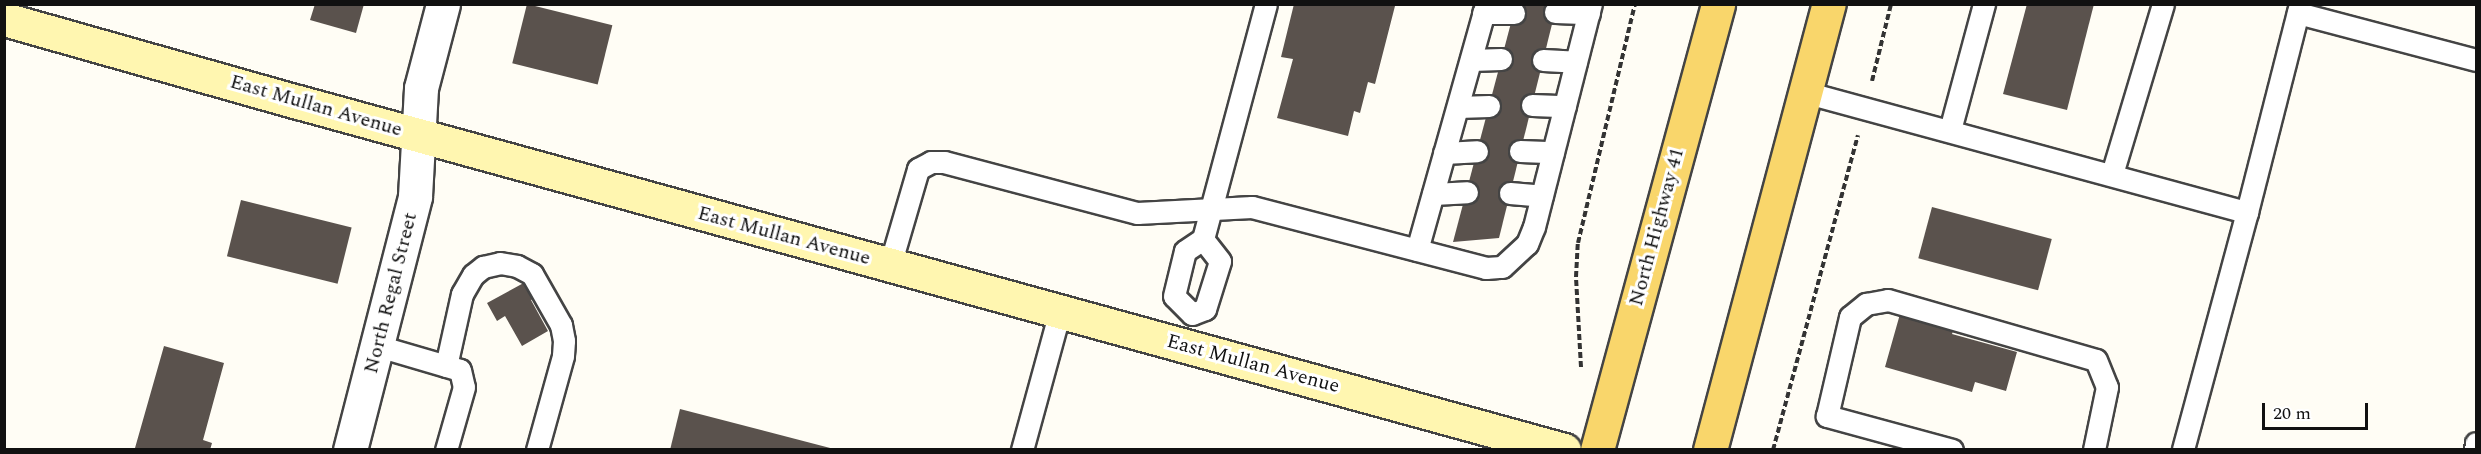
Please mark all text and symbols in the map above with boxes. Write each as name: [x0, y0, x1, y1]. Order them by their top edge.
street label: East Mullan Avenue: [227, 70, 405, 142]
street label: North Highway 41: [1624, 145, 1690, 309]
street label: East Mullan Avenue: [695, 201, 873, 271]
street label: North Regal Street: [359, 210, 423, 376]
street label: East Mullan Avenue: [1164, 329, 1342, 399]
scale bar: [2265, 391, 2372, 429]
text: 20 m: [2273, 400, 2311, 427]

